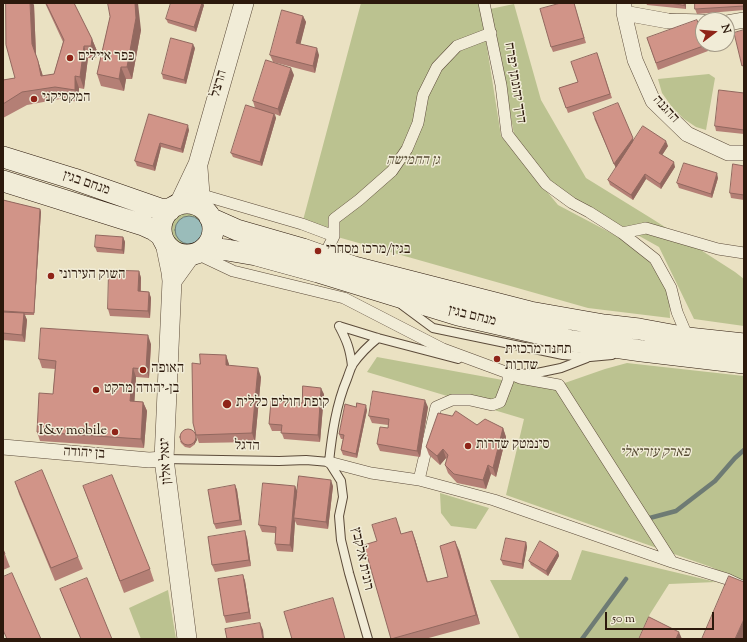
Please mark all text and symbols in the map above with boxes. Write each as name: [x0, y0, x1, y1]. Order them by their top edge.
north arrow: [695, 12, 735, 52]
text: N: [717, 23, 734, 35]
street label: דרך יהונתן יפרח: [499, 41, 529, 125]
place label: כפר איילים: [78, 50, 135, 66]
marker: כפר איילים: [65, 53, 75, 63]
street label: הרצל: [208, 68, 232, 100]
place label: המקסיקני: [42, 91, 90, 107]
street label: ההגנה: [648, 93, 682, 127]
marker: המקסיקני: [29, 94, 39, 104]
park label: גן החמישה: [386, 154, 440, 170]
street label: מנחם בגין: [60, 168, 112, 200]
place label: בגין/מרכז מסחרי: [326, 243, 411, 259]
marker: בגין/מרכז מסחרי: [313, 246, 323, 256]
place label: השוק העירוני: [59, 268, 125, 284]
marker: השוק העירוני: [46, 271, 56, 281]
street label: מנחם בגין: [446, 303, 498, 331]
place label: תחנה מרכזית שדרות: [505, 343, 572, 376]
marker: תחנה מרכזית שדרות: [492, 354, 502, 364]
place label: האופה: [151, 362, 184, 378]
marker: האופה: [138, 365, 148, 375]
place label: בן-יהודה מרקט: [104, 382, 179, 398]
marker: בן-יהודה מרקט: [91, 385, 101, 395]
place label: קופת חולים כללית: [236, 396, 329, 412]
marker: קופת חולים כללית: [221, 398, 233, 410]
place label: I&v mobile: [39, 424, 107, 440]
marker: I&v mobile: [110, 427, 120, 437]
street label: יגאל אלון: [157, 437, 177, 485]
street label: הדגל: [234, 438, 260, 456]
place label: סינמטק שדרות: [476, 438, 550, 454]
marker: סינמטק שדרות: [463, 441, 473, 451]
street label: בן יהודה: [63, 444, 105, 464]
park label: פארק עזריאלי: [620, 446, 690, 462]
street label: רונית אלקבץ: [346, 526, 376, 592]
scale bar: [607, 604, 716, 630]
text: 50 m: [612, 610, 635, 628]

